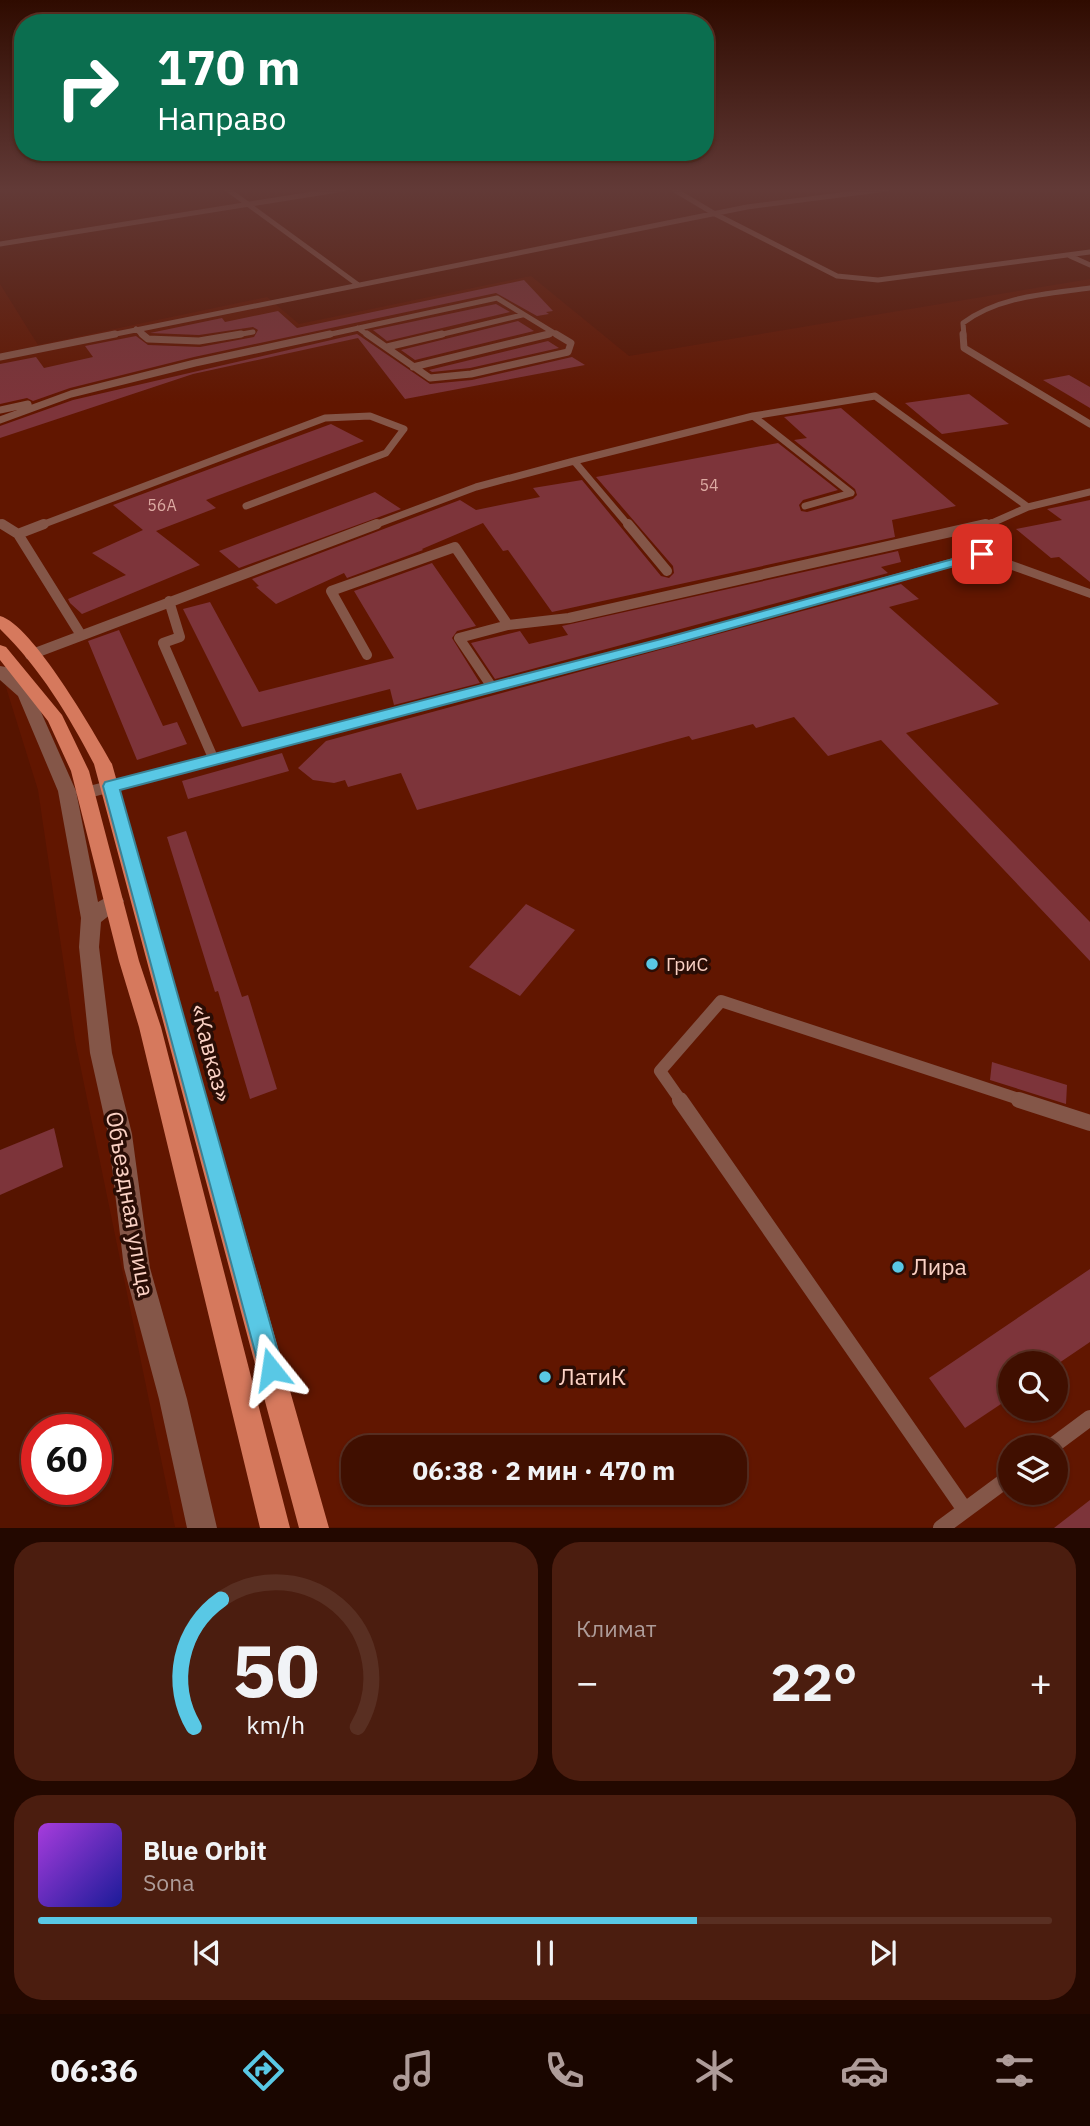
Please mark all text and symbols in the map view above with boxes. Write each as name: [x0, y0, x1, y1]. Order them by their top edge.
text: 170 m: [157, 35, 301, 98]
icon: right: [42, 42, 133, 133]
text: Направо: [157, 97, 286, 139]
house number: 54: [699, 475, 719, 495]
house number: 56А: [147, 495, 177, 515]
pin: [952, 524, 1012, 584]
icon: arrive: [963, 535, 1001, 573]
place label: ГриС: [666, 952, 709, 976]
marker: ГриС: [644, 956, 660, 972]
street label: «Кавказ»: [185, 1001, 239, 1105]
street label: Объездная улица: [100, 1109, 162, 1299]
place label: Лира: [912, 1251, 967, 1281]
marker: Лира: [890, 1259, 906, 1275]
position arrow: [234, 1332, 308, 1406]
map controls: [998, 1351, 1068, 1505]
button: search: [998, 1351, 1068, 1421]
place label: ЛатиК: [559, 1361, 626, 1391]
marker: ЛатиК: [537, 1369, 553, 1385]
speed limit sign: 60: [21, 1414, 112, 1505]
button: layers: [998, 1435, 1068, 1505]
text: 06:38 · 2 мин · 470 m: [413, 1453, 675, 1487]
text: Климат: [576, 1613, 657, 1643]
text: 50: [232, 1623, 320, 1718]
text: 22°: [771, 1648, 857, 1715]
text: −: [576, 1657, 599, 1706]
text: +: [1029, 1657, 1052, 1706]
text: km/h: [247, 1708, 305, 1741]
text: Blue Orbit: [143, 1833, 267, 1867]
text: Sona: [143, 1867, 195, 1897]
icon: previous: [188, 1934, 226, 1972]
icon: pause: [526, 1934, 564, 1972]
icon: next: [864, 1934, 902, 1972]
icon: directions: [239, 2046, 288, 2095]
icon: music: [389, 2046, 438, 2095]
icon: phone: [540, 2046, 589, 2095]
icon: climate: [690, 2046, 739, 2095]
icon: car: [840, 2046, 889, 2095]
icon: filters: [990, 2046, 1039, 2095]
text: 06:36: [51, 2049, 138, 2091]

